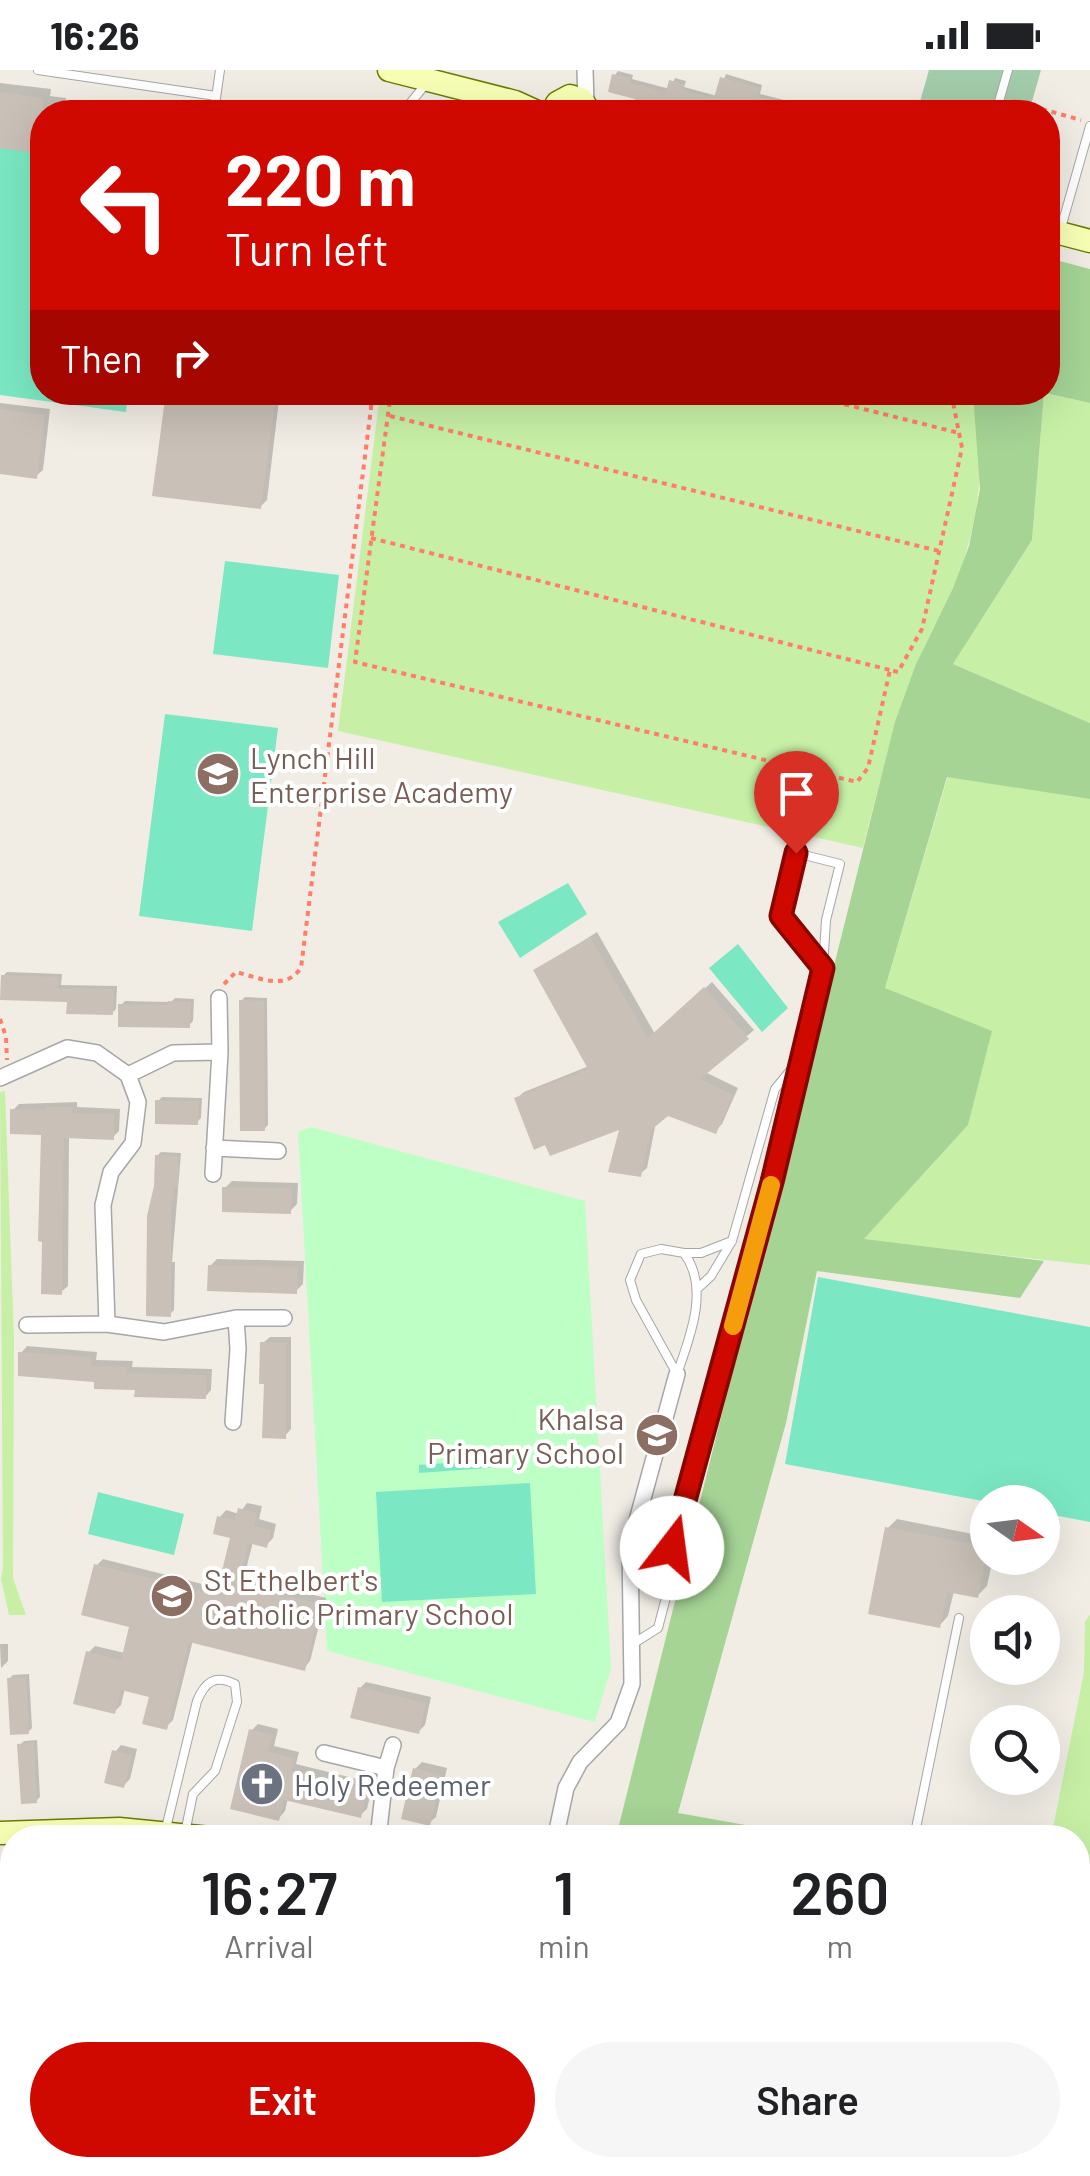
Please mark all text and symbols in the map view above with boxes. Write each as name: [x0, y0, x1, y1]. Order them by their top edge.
text: 16:26: [50, 12, 139, 58]
text: 220 m: [225, 136, 416, 220]
icon: left: [60, 140, 190, 270]
text: Turn left: [225, 221, 389, 275]
icon: right: [163, 330, 218, 385]
text: Then: [60, 335, 143, 381]
place label: Lynch Hill Enterprise Academy: [250, 739, 513, 809]
school or university icon: Lynch Hill Enterprise Academy: [195, 751, 241, 797]
pin: [754, 751, 839, 854]
icon: arrive: [769, 766, 824, 821]
place label: Khalsa Primary School: [427, 1400, 624, 1470]
school or university icon: Khalsa Primary School: [634, 1412, 680, 1458]
north arrow: [970, 1485, 1060, 1575]
map controls: [970, 1485, 1060, 1795]
position arrow: [620, 1496, 724, 1600]
place label: St Ethelbert's Catholic Primary School: [204, 1561, 513, 1631]
school or university icon: St Ethelbert's Catholic Primary School: [149, 1573, 195, 1619]
button: sound: [970, 1595, 1060, 1685]
button: search: [970, 1705, 1060, 1795]
church icon: Holy Redeemer: [239, 1761, 285, 1807]
place label: Holy Redeemer: [294, 1766, 491, 1802]
text: 16:27: [201, 1855, 337, 1927]
text: 1: [553, 1855, 574, 1927]
text: 260: [790, 1855, 889, 1927]
text: Arrival: [224, 1926, 314, 1964]
text: min: [538, 1926, 590, 1964]
text: m: [827, 1926, 853, 1964]
button: Exit: [30, 2042, 535, 2157]
button: Share: [555, 2042, 1060, 2157]

